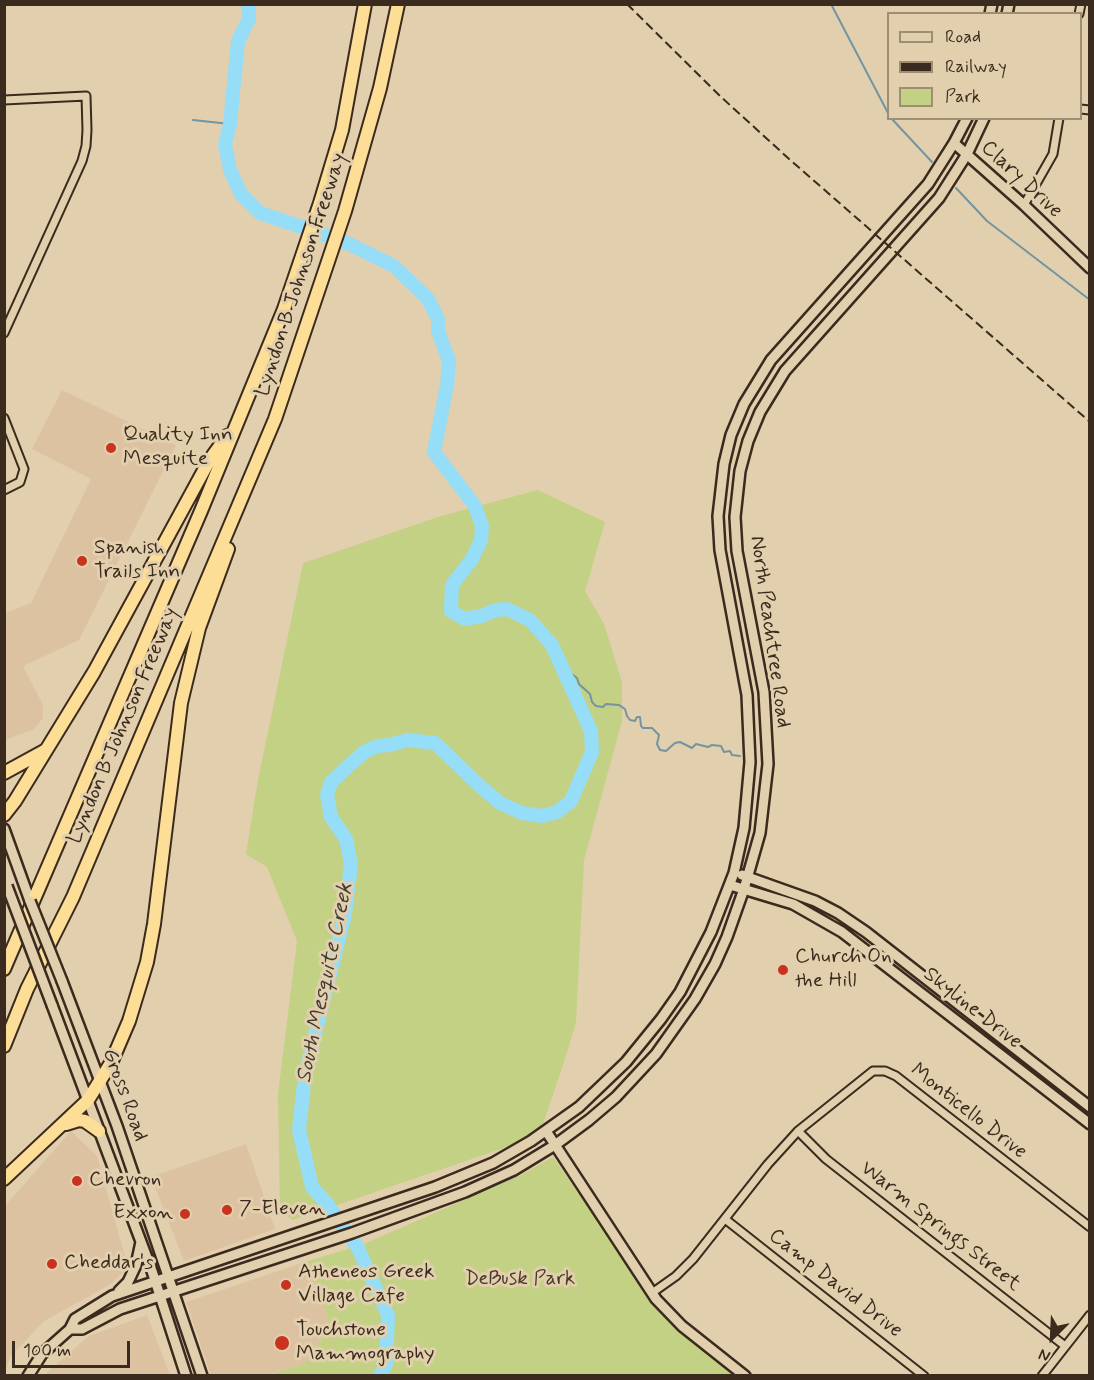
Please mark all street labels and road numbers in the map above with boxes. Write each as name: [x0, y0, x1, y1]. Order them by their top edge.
street label: Clary Drive: [975, 136, 1067, 224]
street label: Lyndon B Johnson Freeway: [251, 150, 353, 400]
street label: North Peachtree Road: [743, 534, 795, 730]
street label: Lyndon B Johnson Freeway: [63, 604, 185, 848]
street label: Skyline Drive: [918, 963, 1026, 1055]
street label: Gross Road: [96, 1045, 152, 1145]
street label: Monticello Drive: [905, 1059, 1031, 1165]
street label: Warm Springs Street: [855, 1156, 1025, 1298]
street label: Camp David Drive: [763, 1224, 907, 1344]

